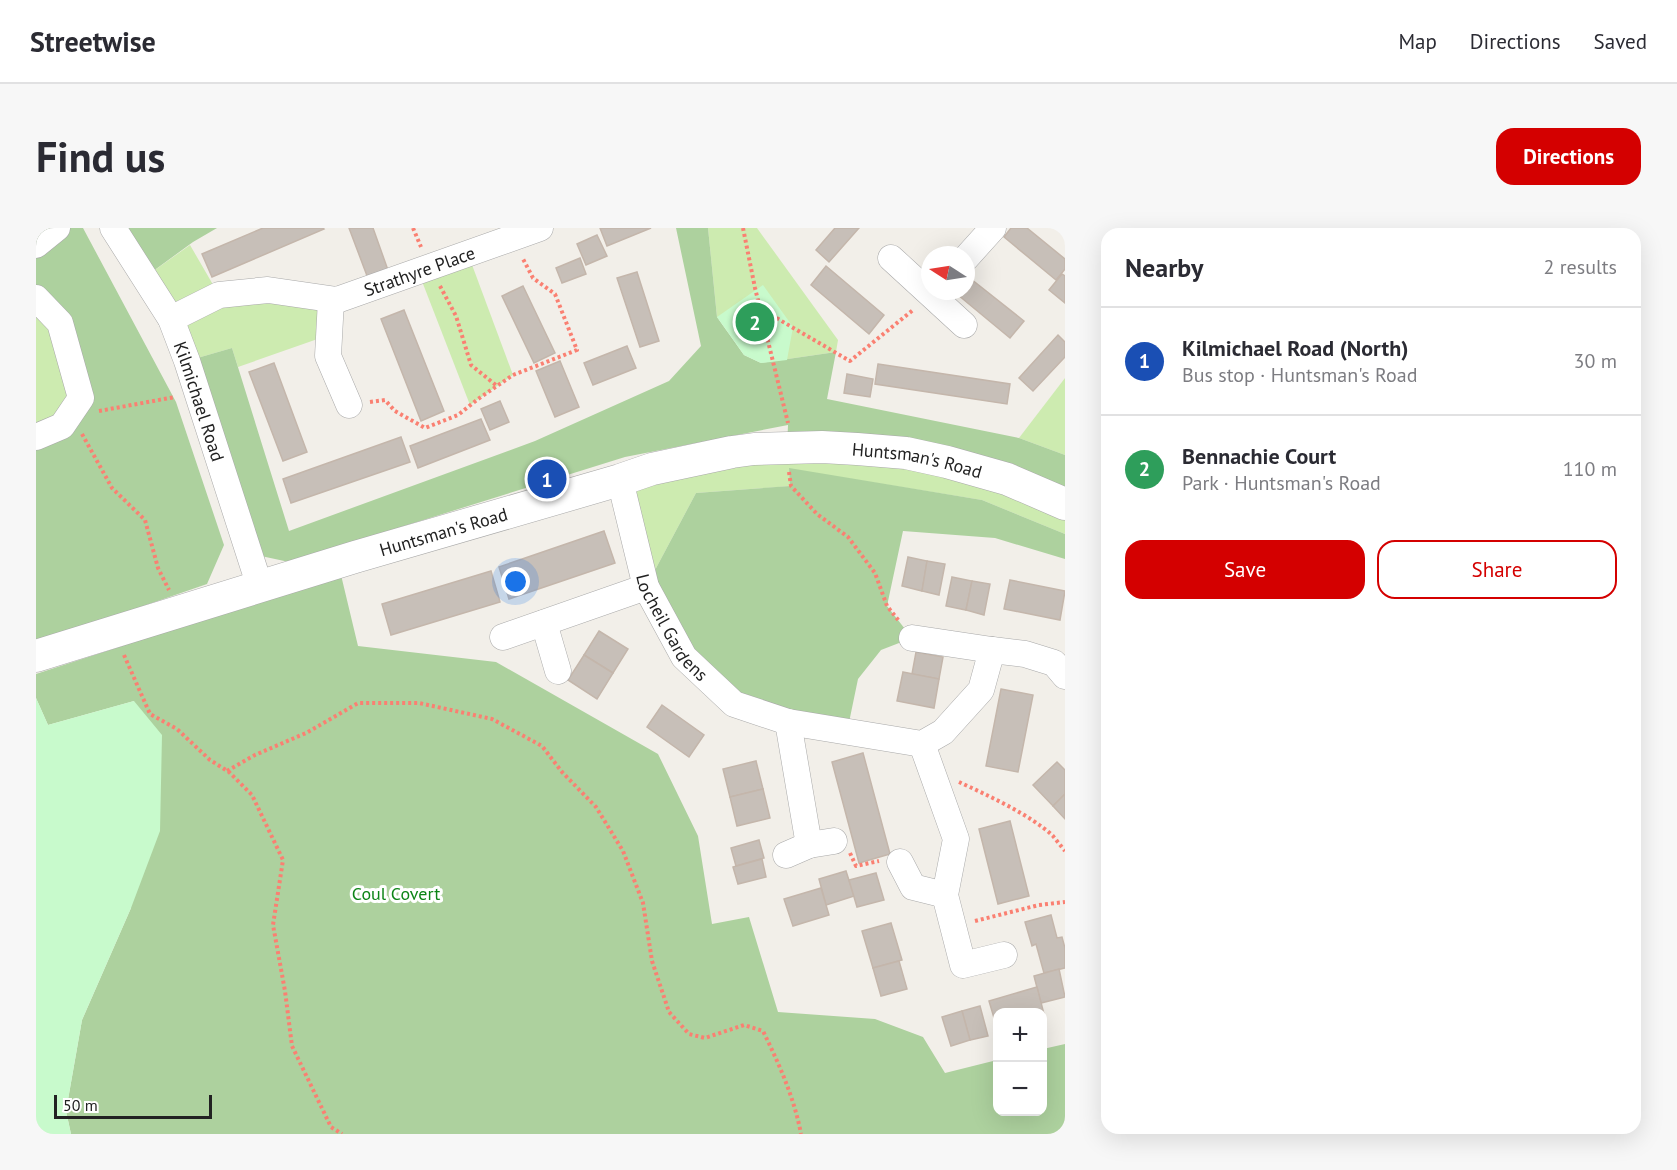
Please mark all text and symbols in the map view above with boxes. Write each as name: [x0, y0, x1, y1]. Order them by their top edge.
text: Streetwise: [30, 23, 156, 60]
text: Map: [1398, 28, 1437, 55]
text: Directions: [1470, 28, 1561, 55]
text: Saved: [1594, 28, 1647, 55]
button: Directions: [1496, 128, 1641, 185]
text: Find us: [36, 129, 165, 184]
street label: Strathyre Place: [361, 241, 478, 301]
north arrow: [921, 246, 975, 300]
text: Nearby: [1125, 251, 1203, 284]
text: 2 results: [1544, 254, 1617, 280]
pin: 2: [736, 300, 774, 344]
text: Kilmichael Road (North): [1182, 334, 1408, 362]
street label: Kilmichael Road: [169, 338, 230, 464]
text: 1: [1139, 348, 1150, 374]
text: 30 m: [1574, 348, 1617, 374]
text: Bus stop · Huntsman's Road: [1182, 362, 1417, 388]
street label: Huntsman's Road: [851, 437, 985, 483]
text: Bennachie Court: [1182, 442, 1336, 470]
pin: 1: [528, 456, 566, 502]
text: 2: [1139, 456, 1150, 482]
text: 110 m: [1563, 456, 1617, 482]
text: Park · Huntsman's Road: [1182, 470, 1381, 496]
street label: Huntsman's Road: [377, 502, 510, 561]
button: Save: [1125, 540, 1365, 599]
button: Share: [1377, 540, 1617, 599]
your location: [501, 567, 530, 596]
street label: Locheil Gardens: [632, 571, 713, 686]
park label: Coul Covert: [352, 882, 440, 905]
map controls: [993, 1008, 1047, 1116]
button: +: [993, 1008, 1047, 1062]
button: −: [993, 1062, 1047, 1116]
scale bar: [54, 1092, 212, 1120]
text: 50 m: [63, 1095, 98, 1115]

